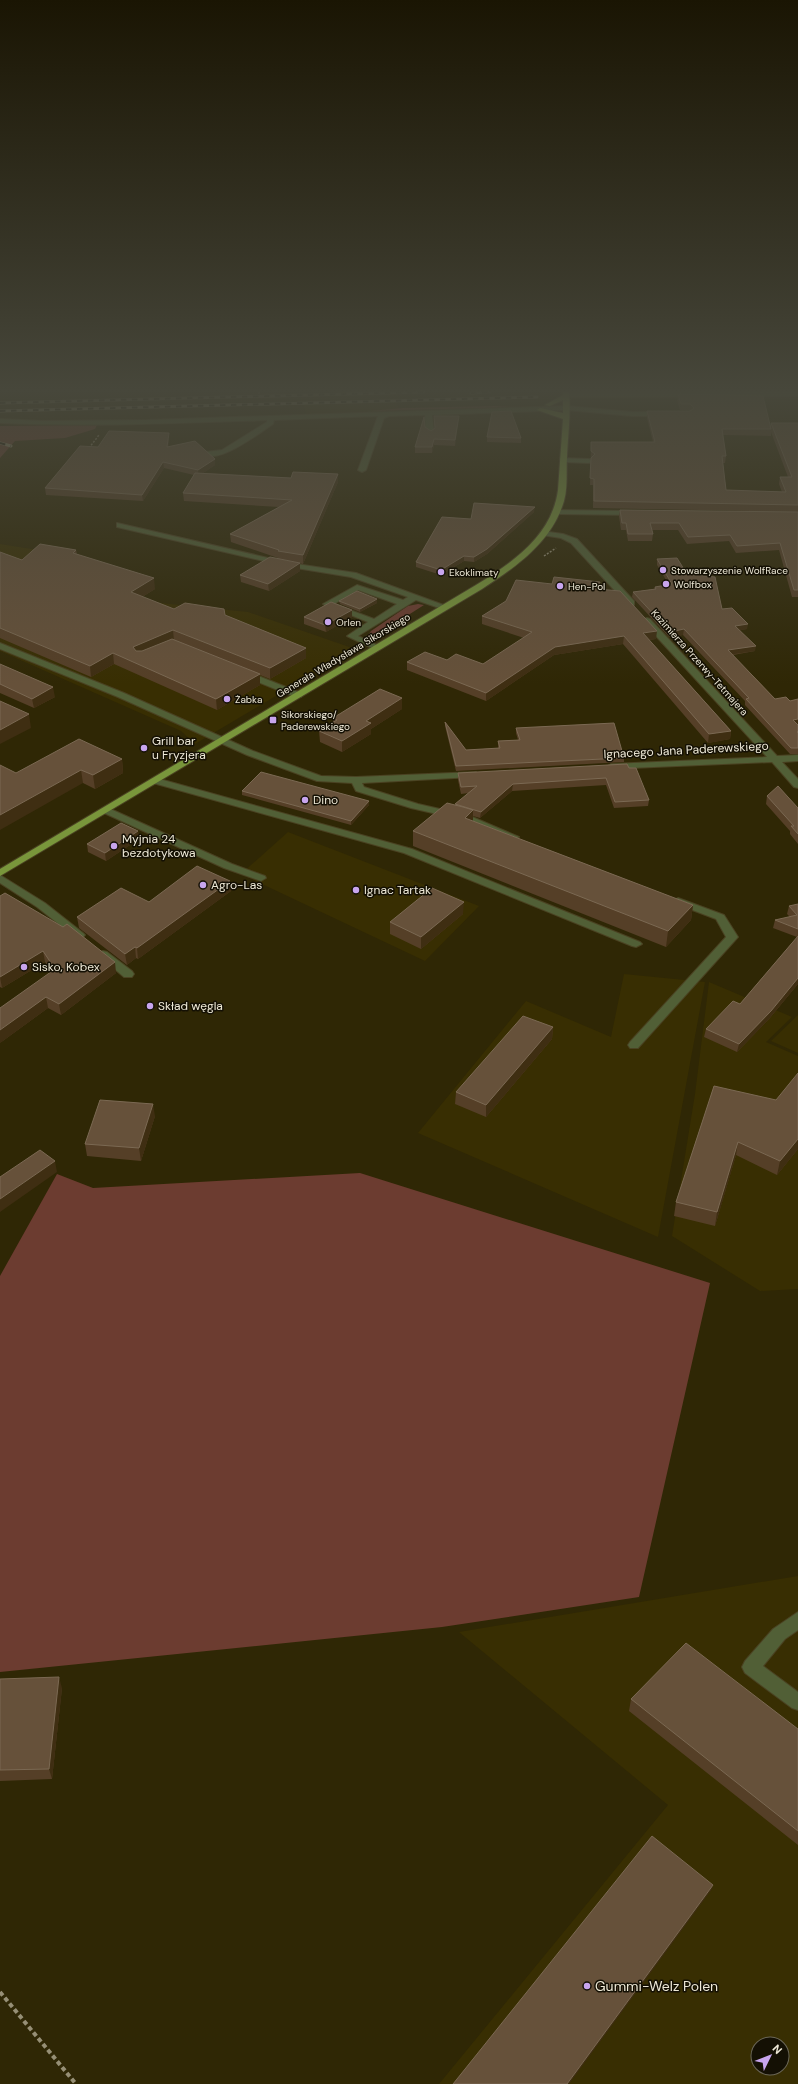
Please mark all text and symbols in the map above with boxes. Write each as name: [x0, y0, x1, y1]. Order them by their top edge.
place label: Stowarzyszenie WolfRace: [671, 564, 788, 577]
marker: Stowarzyszenie WolfRace: [658, 565, 668, 575]
place label: Ekoklimaty: [449, 566, 499, 579]
marker: Ekoklimaty: [436, 567, 446, 577]
place label: Wolfbox: [674, 578, 712, 591]
marker: Wolfbox: [661, 579, 671, 589]
place label: Hen-Pol: [568, 580, 605, 593]
marker: Hen-Pol: [555, 581, 565, 591]
street label: Kazimierza Przerwy-Tetmajera: [648, 606, 751, 718]
street label: Generała Władysława Sikorskiego: [274, 610, 413, 701]
place label: Orlen: [336, 616, 361, 629]
marker: Orlen: [323, 617, 333, 627]
place label: Żabka: [235, 693, 263, 706]
marker: Żabka: [222, 694, 232, 704]
place label: Sikorskiego/ Paderewskiego: [281, 708, 350, 733]
marker: Sikorskiego/ Paderewskiego: [268, 715, 278, 725]
place label: Grill bar u Fryzjera: [152, 733, 206, 763]
street label: Ignacego Jana Paderewskiego: [603, 738, 769, 762]
marker: Grill bar u Fryzjera: [139, 743, 149, 753]
place label: Dino: [313, 792, 338, 808]
marker: Dino: [300, 795, 310, 805]
place label: Myjnia 24 bezdotykowa: [122, 831, 196, 861]
marker: Myjnia 24 bezdotykowa: [109, 841, 119, 851]
place label: Agro-Las: [211, 877, 262, 893]
marker: Agro-Las: [198, 880, 208, 890]
place label: Ignac Tartak: [364, 882, 431, 898]
marker: Ignac Tartak: [351, 885, 361, 895]
place label: Sisko, Kobex: [32, 959, 100, 975]
marker: Sisko, Kobex: [19, 962, 29, 972]
place label: Skład węgla: [158, 998, 223, 1014]
marker: Skład węgla: [145, 1001, 155, 1011]
place label: Gummi-Welz Polen: [595, 1977, 718, 1995]
marker: Gummi-Welz Polen: [582, 1981, 592, 1991]
north arrow: [750, 2036, 790, 2076]
text: N: [769, 2041, 785, 2057]

